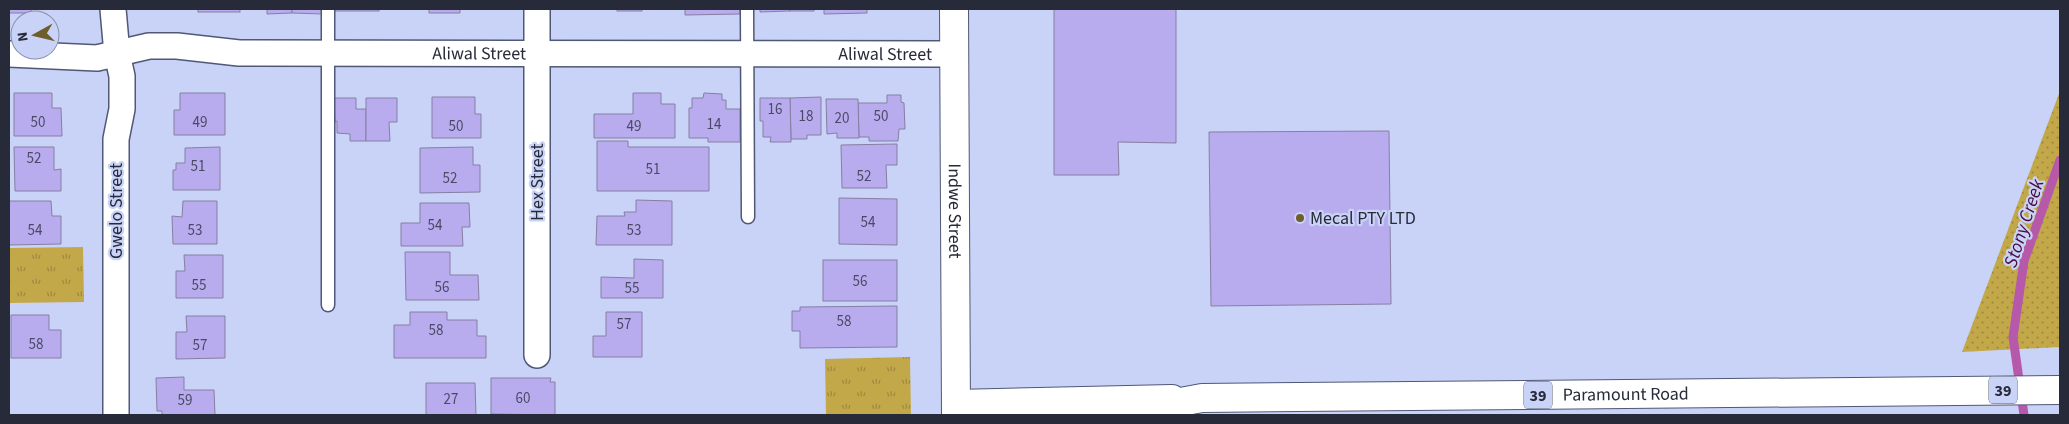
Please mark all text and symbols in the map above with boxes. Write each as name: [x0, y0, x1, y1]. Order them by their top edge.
north arrow: [10, 10, 60, 60]
text: N: [13, 31, 34, 43]
street label: Aliwal Street: [432, 41, 526, 66]
street label: Aliwal Street: [838, 42, 932, 67]
house number: 16: [768, 99, 782, 120]
house number: 18: [799, 106, 813, 127]
house number: 50: [874, 106, 888, 127]
house number: 20: [835, 108, 849, 129]
house number: 50: [31, 112, 45, 133]
house number: 49: [193, 112, 207, 133]
house number: 14: [707, 114, 722, 135]
house number: 50: [449, 116, 463, 137]
house number: 49: [627, 116, 641, 137]
street label: Hex Street: [525, 143, 550, 221]
house number: 52: [27, 148, 41, 169]
house number: 51: [191, 156, 205, 177]
house number: 51: [646, 159, 660, 180]
street label: Gwelo Street: [104, 163, 129, 259]
street label: Indwe Street: [942, 163, 967, 259]
house number: 52: [857, 166, 871, 187]
house number: 52: [443, 168, 457, 189]
water label: Stony Creek: [1997, 175, 2052, 271]
place label: Mecal PTY LTD: [1310, 206, 1416, 231]
house number: 54: [861, 212, 876, 233]
marker: Mecal PTY LTD: [1294, 212, 1306, 224]
house number: 54: [428, 215, 443, 236]
house number: 54: [28, 220, 43, 241]
house number: 53: [188, 220, 202, 241]
house number: 53: [627, 220, 641, 241]
house number: 56: [853, 271, 867, 292]
house number: 55: [192, 275, 206, 296]
house number: 56: [435, 277, 449, 298]
house number: 55: [625, 278, 639, 299]
house number: 58: [837, 311, 851, 332]
house number: 57: [617, 314, 631, 335]
house number: 58: [429, 320, 443, 341]
house number: 58: [29, 334, 43, 355]
house number: 57: [193, 335, 207, 356]
road number: 39: [1989, 376, 2017, 404]
street label: Paramount Road: [1563, 381, 1689, 408]
road number: 39: [1524, 382, 1552, 408]
house number: 60: [516, 388, 530, 409]
house number: 27: [444, 389, 458, 410]
house number: 59: [178, 390, 192, 411]

